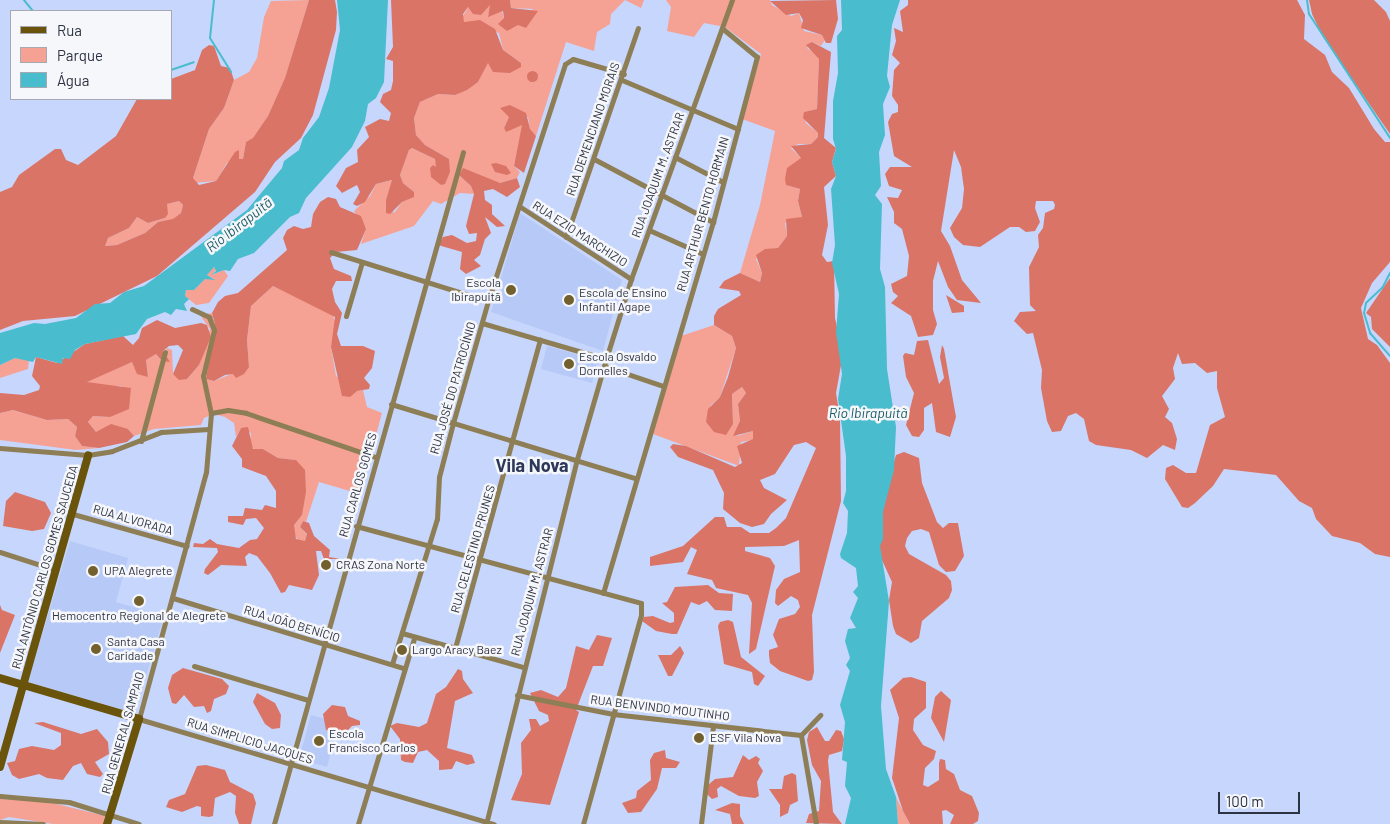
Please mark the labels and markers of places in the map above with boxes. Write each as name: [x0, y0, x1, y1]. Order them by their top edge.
place label: Escola Ibirapuitã: [451, 276, 501, 304]
marker: Escola Ibirapuitã: [505, 284, 517, 296]
place label: Escola de Ensino Infantil Agape: [579, 286, 667, 314]
marker: Escola de Ensino Infantil Agape: [563, 294, 575, 306]
place label: Escola Osvaldo Dornelles: [579, 350, 656, 378]
marker: Escola Osvaldo Dornelles: [563, 358, 575, 370]
place label: CRAS Zona Norte: [336, 558, 425, 572]
marker: CRAS Zona Norte: [320, 559, 332, 571]
marker: UPA Alegrete: [86, 564, 100, 578]
place label: UPA Alegrete: [104, 564, 172, 578]
marker: Hemocentro Regional de Alegrete: [133, 595, 145, 607]
place label: Hemocentro Regional de Alegrete: [52, 609, 226, 623]
place label: Santa Casa Caridade: [107, 635, 165, 663]
marker: Santa Casa Caridade: [89, 642, 103, 656]
place label: Largo Aracy Baez: [412, 643, 502, 657]
marker: Largo Aracy Baez: [396, 644, 408, 656]
place label: Escola Francisco Carlos: [329, 727, 416, 755]
marker: ESF Vila Nova: [692, 731, 706, 745]
place label: ESF Vila Nova: [710, 731, 781, 745]
marker: Escola Francisco Carlos: [313, 735, 325, 747]

